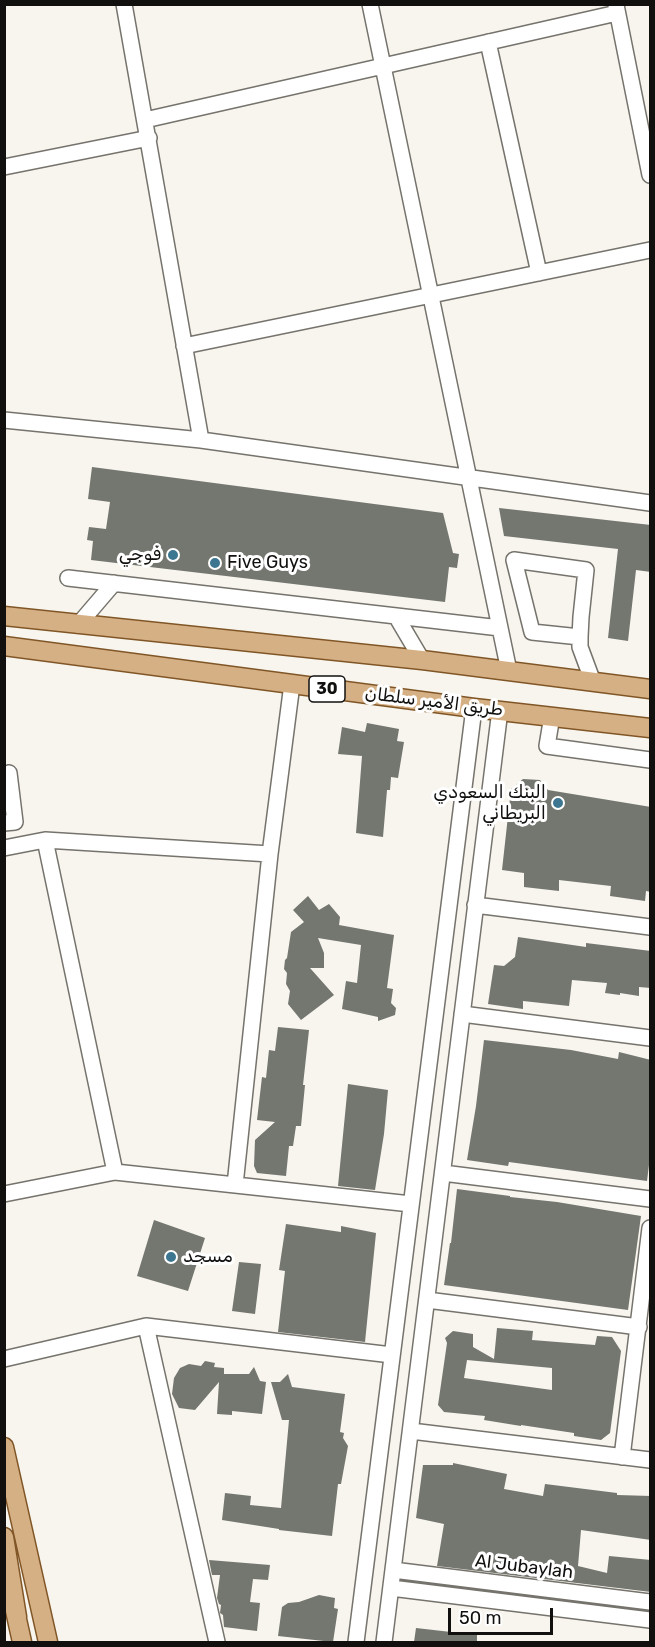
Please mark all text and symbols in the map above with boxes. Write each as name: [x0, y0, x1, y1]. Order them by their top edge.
place label: فوجي: [119, 544, 161, 566]
marker: فوجي: [166, 548, 180, 562]
place label: Five Guys: [227, 552, 308, 574]
marker: Five Guys: [208, 556, 222, 570]
road number: 30: [309, 676, 345, 702]
street label: طريق الأمير سلطان: [364, 683, 504, 721]
place label: البنك السعودي البريطاني: [433, 782, 546, 824]
marker: البنك السعودي البريطاني: [551, 796, 565, 810]
place label: مسجد: [183, 1246, 233, 1268]
marker: مسجد: [164, 1250, 178, 1264]
street label: Al Jubaylah: [474, 1550, 574, 1584]
scale bar: [451, 1596, 556, 1634]
text: 50 m: [459, 1607, 502, 1629]

